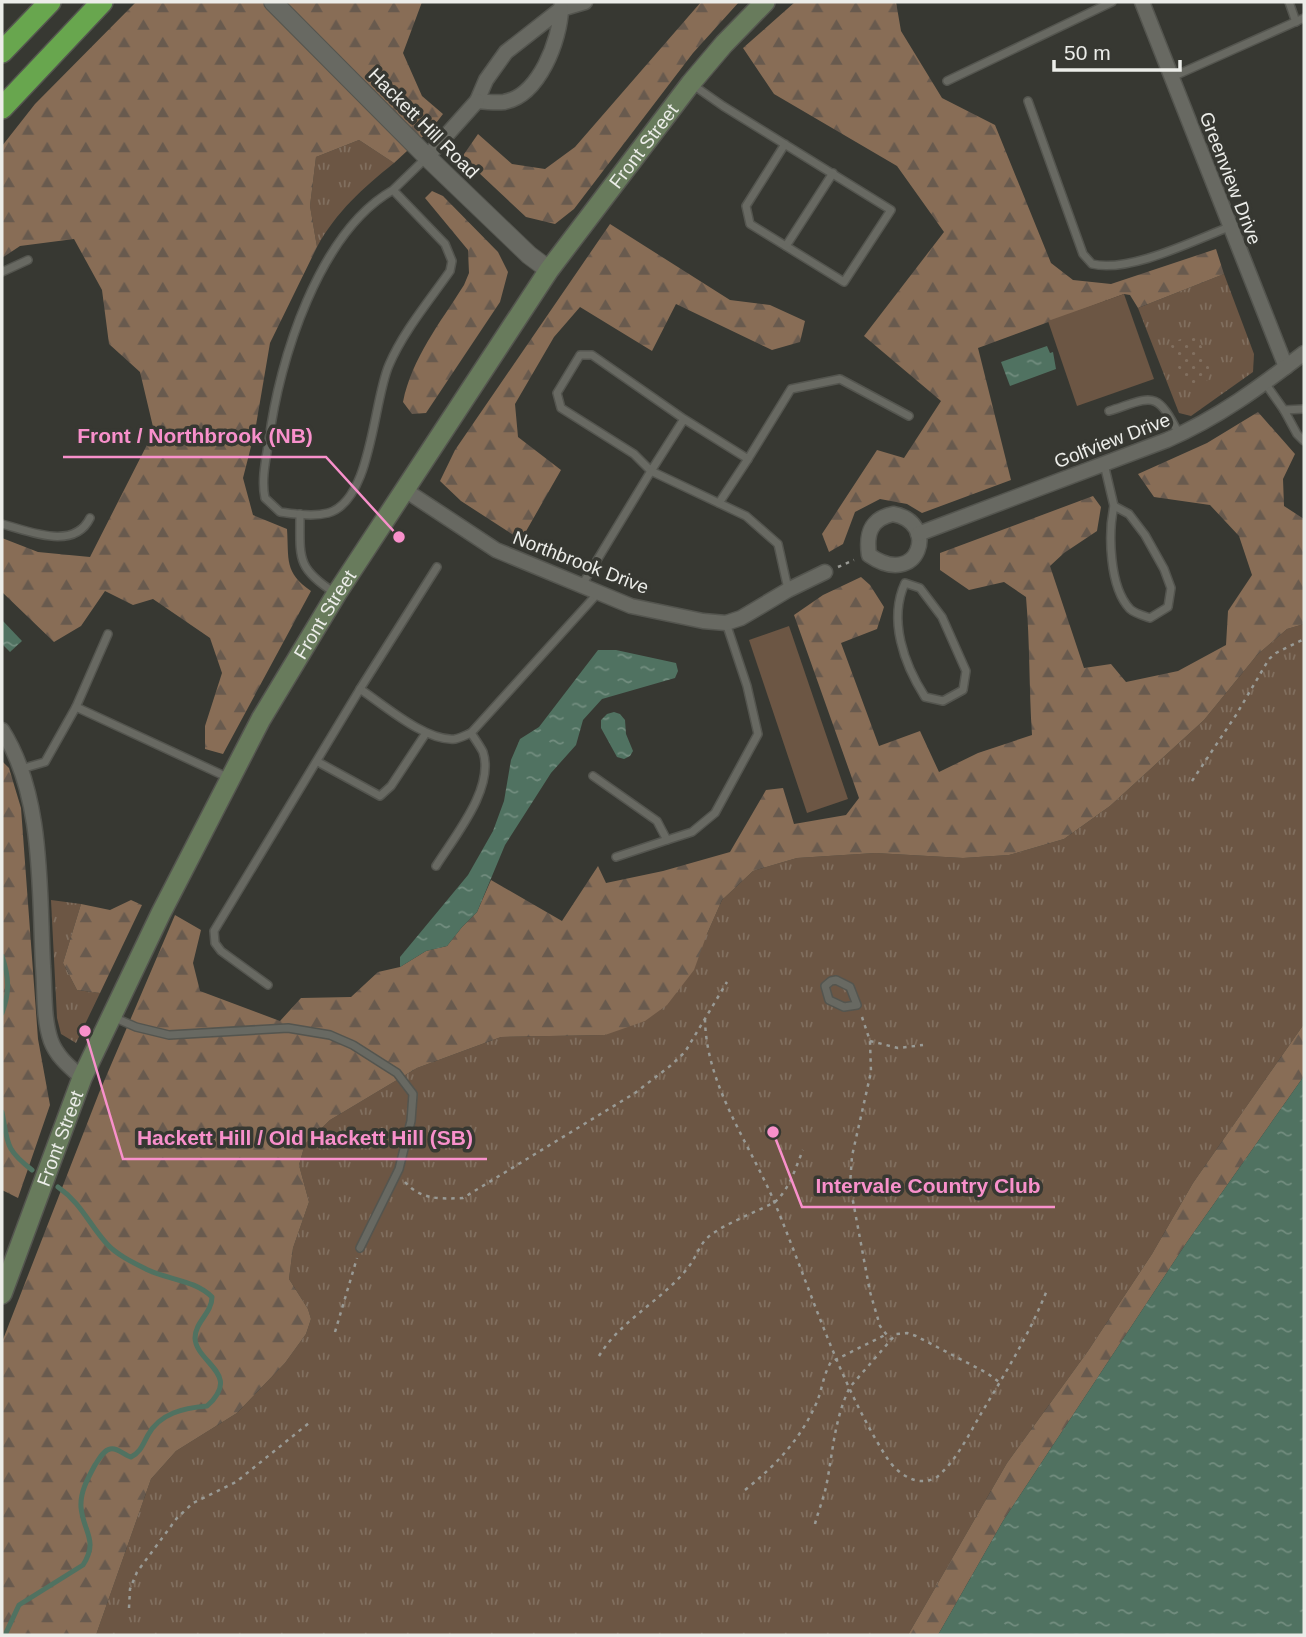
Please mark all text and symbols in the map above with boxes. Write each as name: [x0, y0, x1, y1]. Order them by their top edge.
scale bar: [1054, 28, 1180, 72]
text: 50 m: [1064, 41, 1111, 64]
street label: Hackett Hill Road: [364, 64, 483, 183]
street label: Front Street: [605, 99, 683, 192]
street label: Greenview Drive: [1196, 109, 1265, 247]
street label: Golfview Drive: [1051, 409, 1173, 472]
callout: Front / Northbrook (NB): [63, 415, 326, 457]
text: Front / Northbrook (NB): [77, 424, 313, 447]
street label: Northbrook Drive: [510, 527, 652, 598]
street label: Front Street: [290, 566, 361, 663]
street label: Front Street: [33, 1087, 88, 1189]
callout: Hackett Hill / Old Hackett Hill (SB): [123, 1117, 487, 1159]
text: Hackett Hill / Old Hackett Hill (SB): [137, 1126, 473, 1149]
callout: Intervale Country Club: [802, 1165, 1055, 1207]
text: Intervale Country Club: [815, 1174, 1041, 1197]

